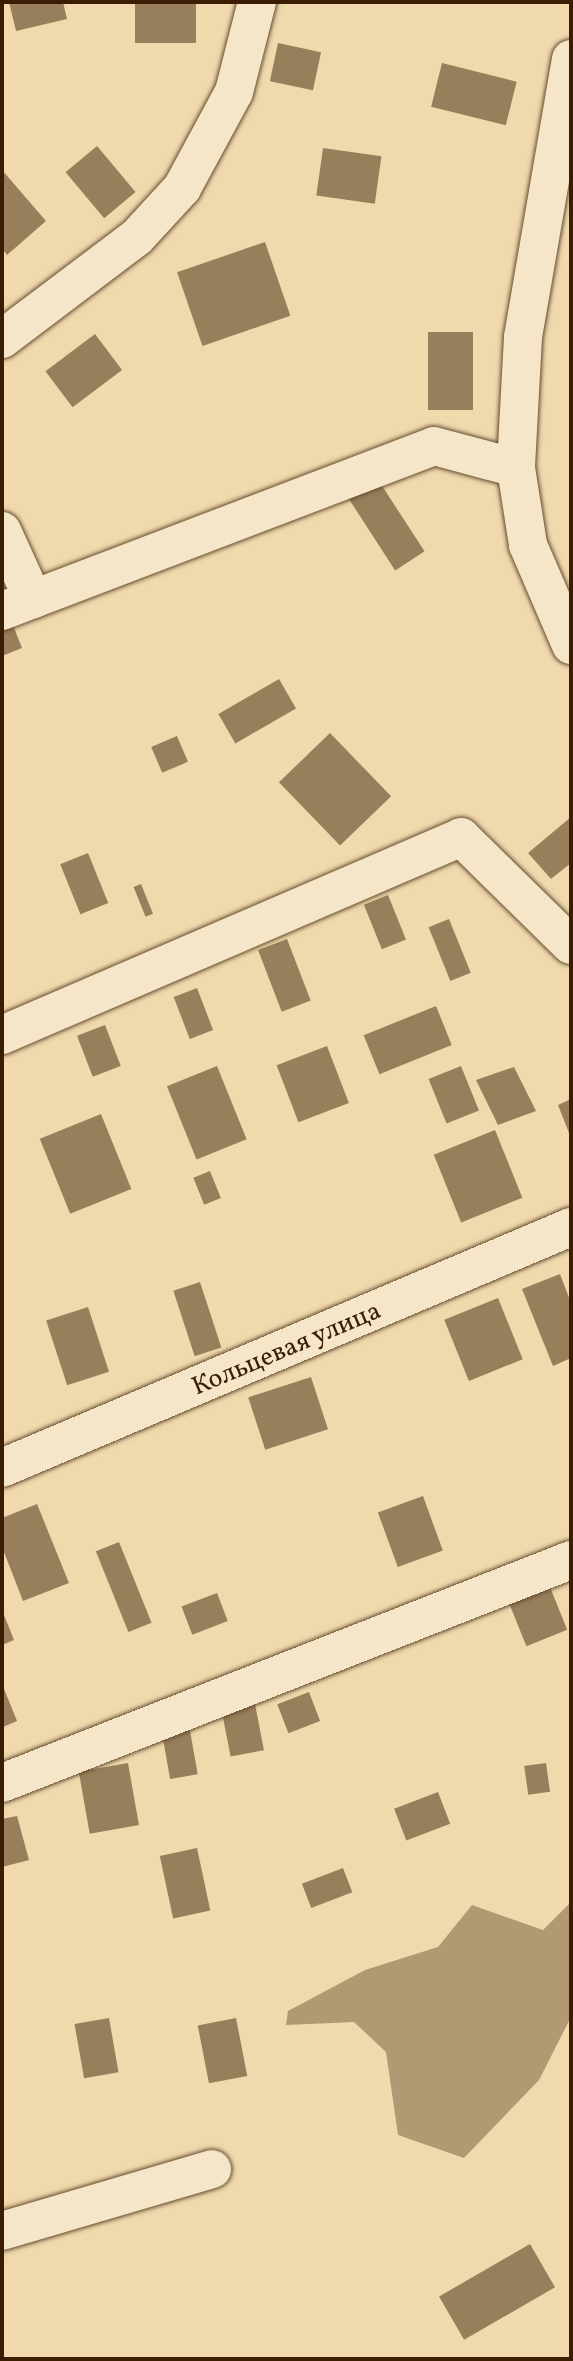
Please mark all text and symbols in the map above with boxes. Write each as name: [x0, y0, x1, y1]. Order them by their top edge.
street label: Кольцевая улица: [188, 1296, 386, 1404]

